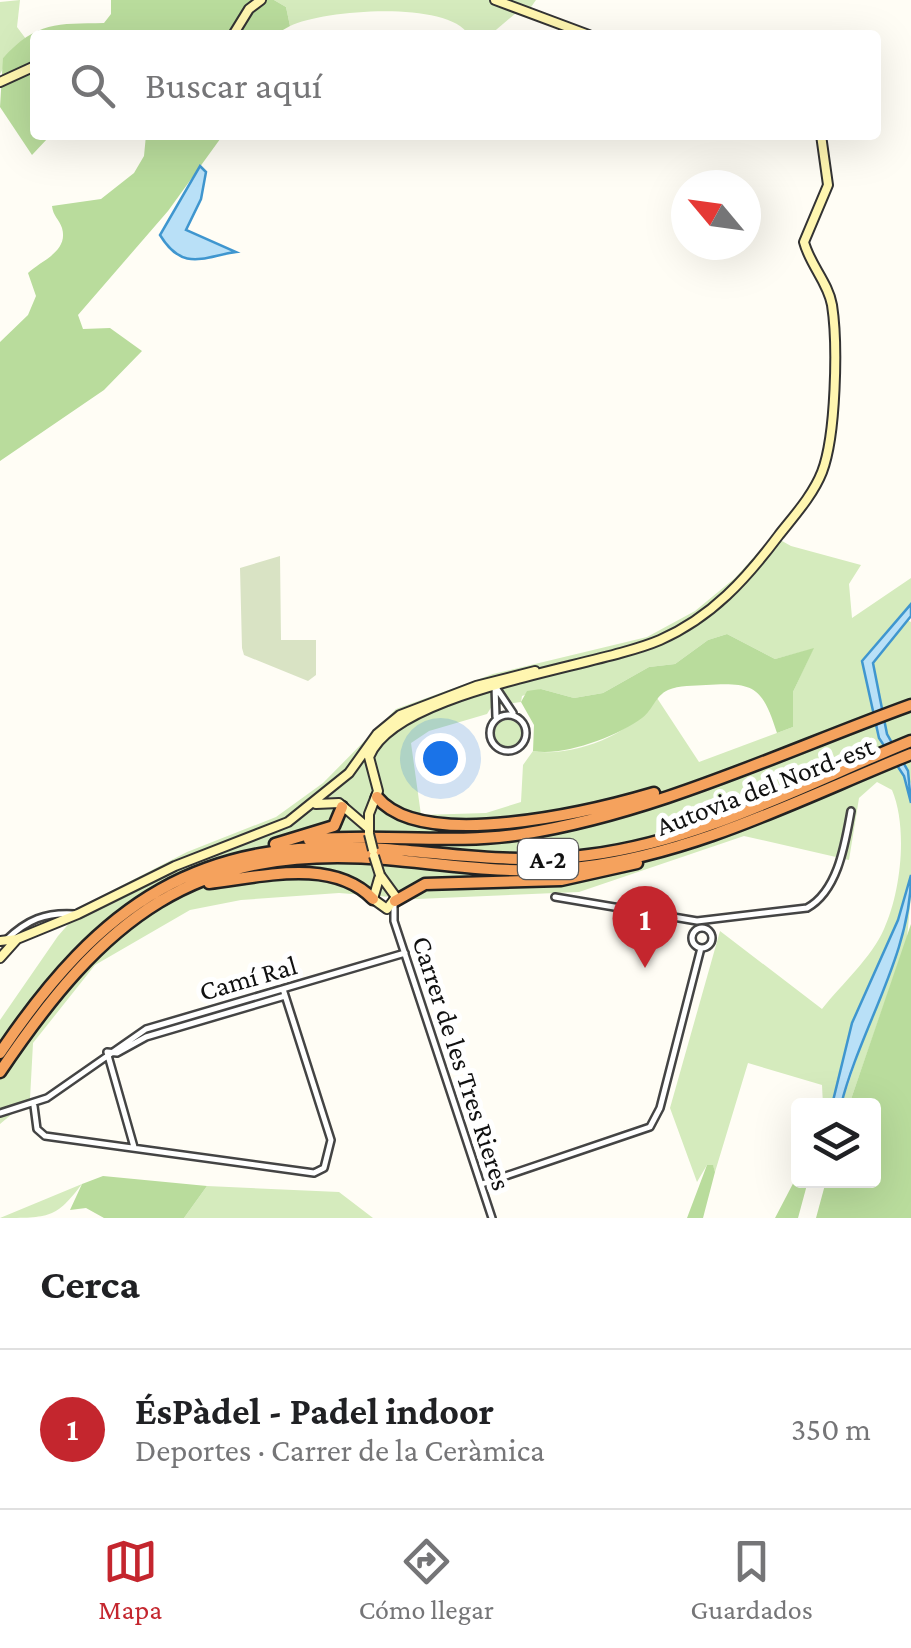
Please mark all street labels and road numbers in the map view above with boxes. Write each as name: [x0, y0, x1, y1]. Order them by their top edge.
street label: Autovia del Nord-est: [652, 730, 879, 842]
road number: A-2: [518, 839, 578, 879]
street label: Carrer de les Tres Rieres: [406, 932, 518, 1194]
street label: Camí Ral: [196, 949, 300, 1007]

